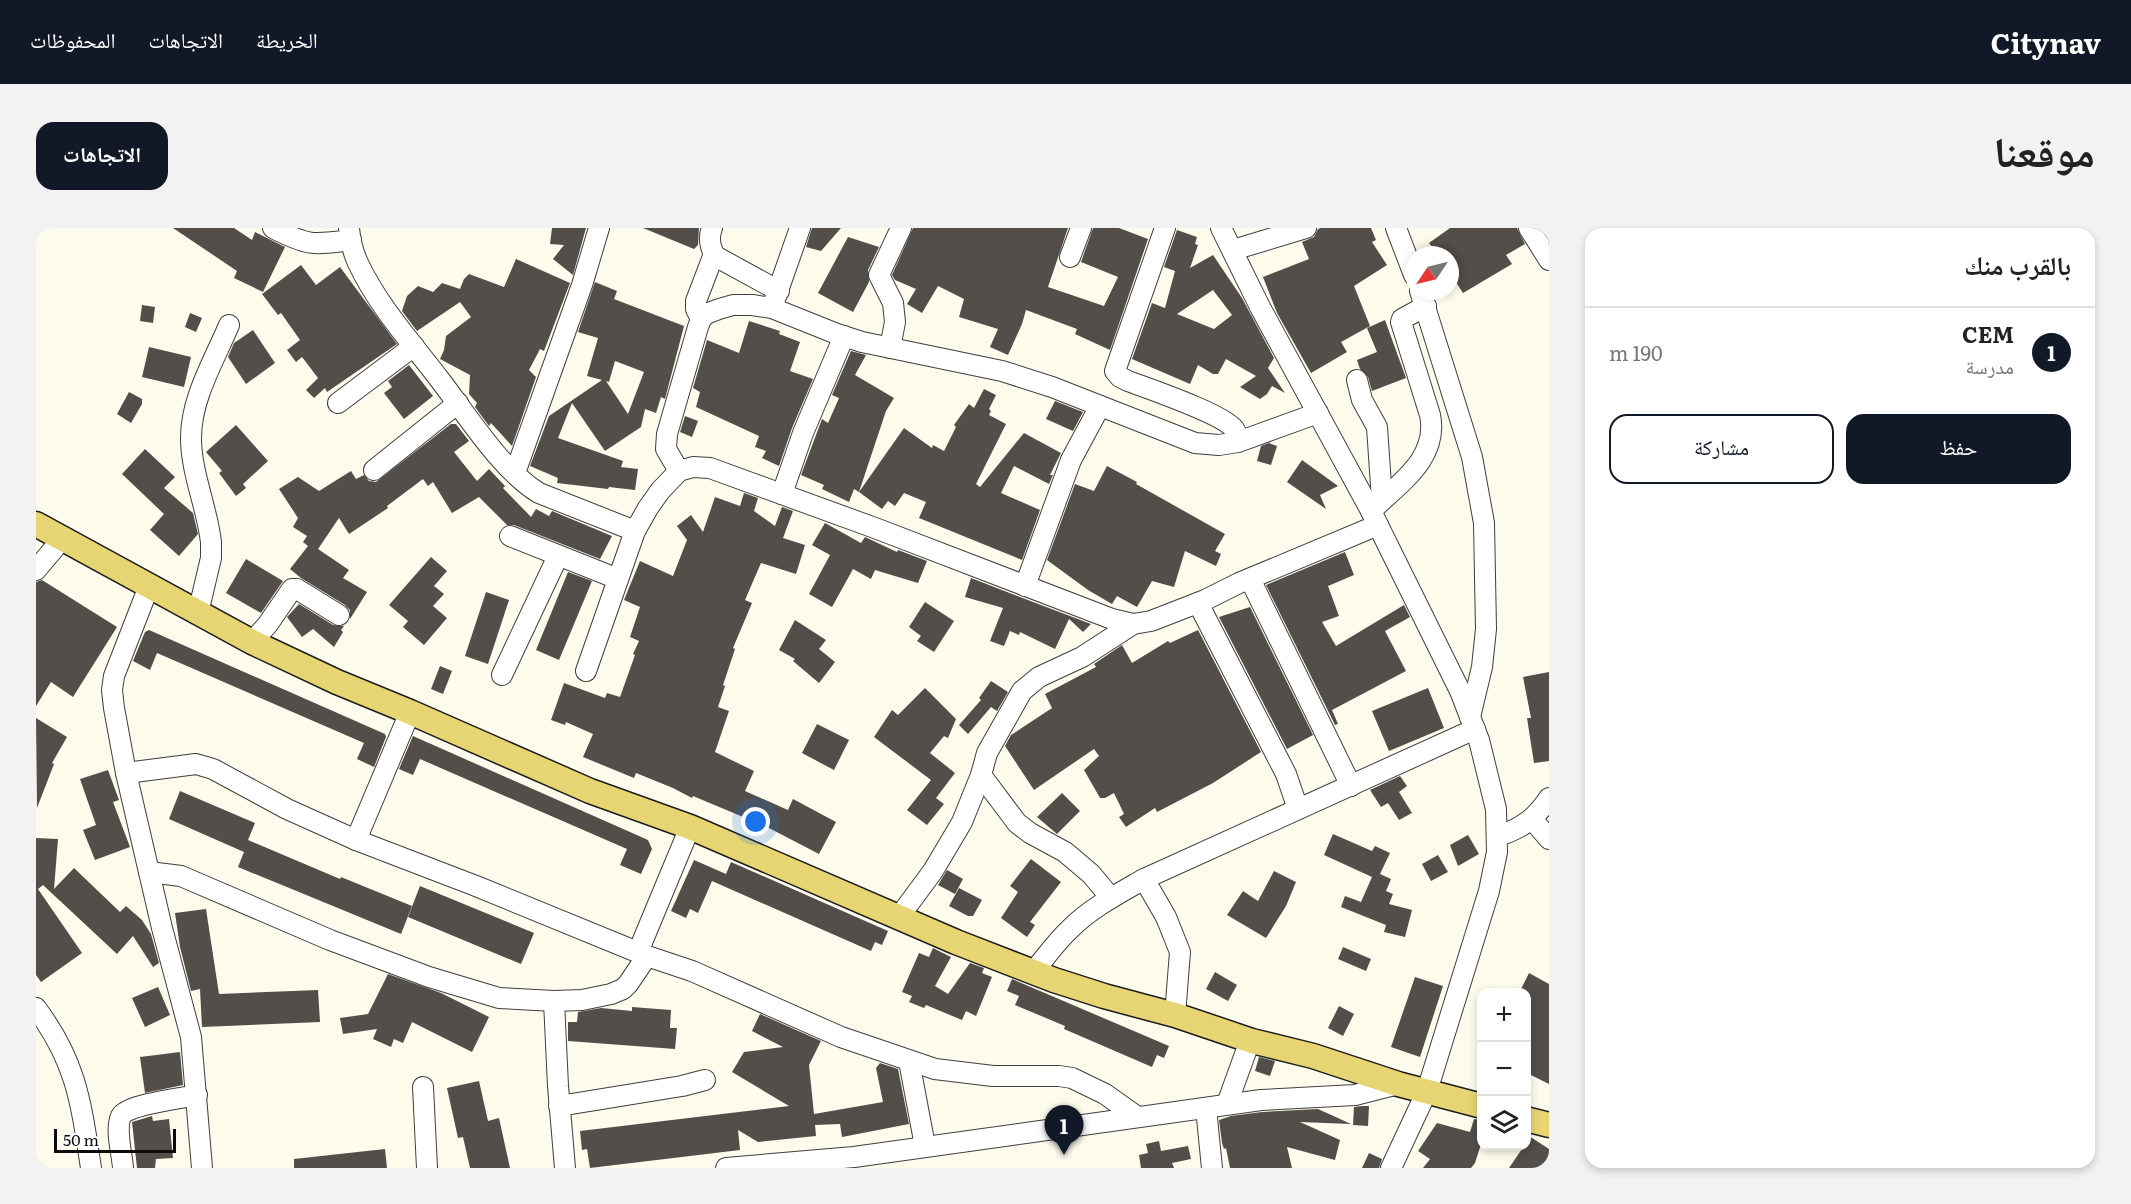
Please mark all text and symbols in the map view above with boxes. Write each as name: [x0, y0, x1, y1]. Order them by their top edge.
text: Citynav: [1991, 21, 2101, 63]
text: المحفوظات: [30, 23, 115, 54]
text: الاتجاهات: [148, 23, 223, 54]
text: الخريطة: [256, 23, 318, 54]
text: موقعنا: [1994, 118, 2095, 180]
button: الاتجاهات: [36, 122, 168, 190]
text: بالقرب منك: [1964, 244, 2071, 283]
north arrow: [1405, 246, 1459, 300]
text: CEM: [1962, 317, 2014, 350]
text: 190 m: [1609, 337, 1663, 367]
text: 1: [2047, 337, 2056, 367]
text: مدرسة: [1965, 350, 2014, 380]
button: مشاركة: [1609, 414, 1834, 484]
button: حفظ: [1846, 414, 2071, 484]
your location: [741, 807, 770, 836]
map controls: [1477, 988, 1531, 1150]
button: +: [1477, 988, 1531, 1042]
button: −: [1477, 1042, 1531, 1096]
button: layers: [1477, 1096, 1531, 1150]
pin: 1: [1044, 1106, 1084, 1155]
scale bar: [54, 1126, 176, 1154]
text: 50 m: [63, 1127, 99, 1151]

